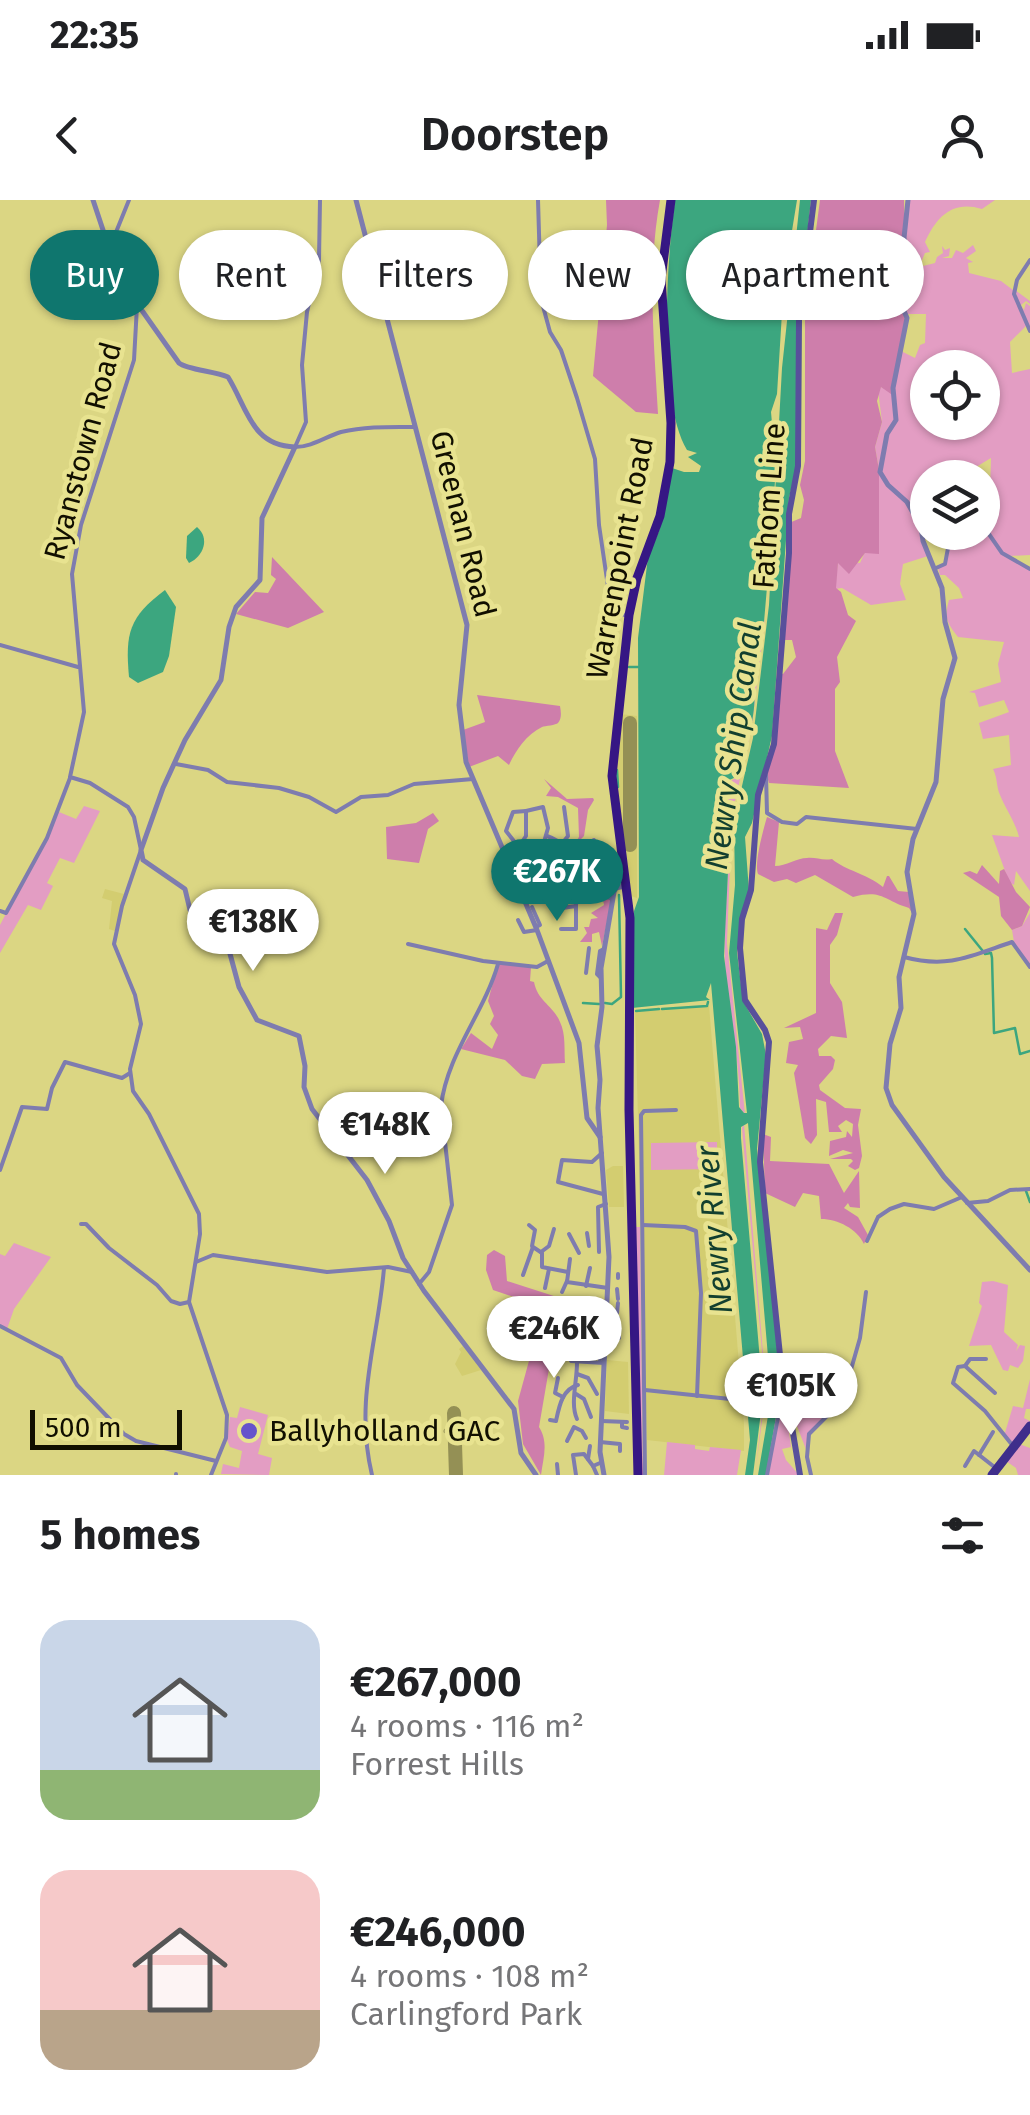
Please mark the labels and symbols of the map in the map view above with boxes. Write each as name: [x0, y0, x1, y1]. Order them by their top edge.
street label: Ryanstown Road: [37, 338, 129, 564]
street label: Fathom Line: [745, 422, 793, 590]
street label: Greenan Road: [422, 427, 504, 621]
street label: Warrenpoint Road: [579, 434, 661, 682]
water label: Newry Ship Canal: [697, 620, 769, 872]
pin: €267K: [487, 839, 627, 924]
pin: €138K: [183, 889, 323, 974]
pin: €148K: [315, 1092, 455, 1177]
water label: Newry River: [688, 1142, 740, 1316]
pin: €246K: [484, 1296, 624, 1381]
pin: €105K: [721, 1353, 861, 1438]
scale bar: [30, 1405, 182, 1450]
place label: Ballyholland GAC: [269, 1413, 500, 1449]
marker: Ballyholland GAC: [238, 1420, 260, 1442]

